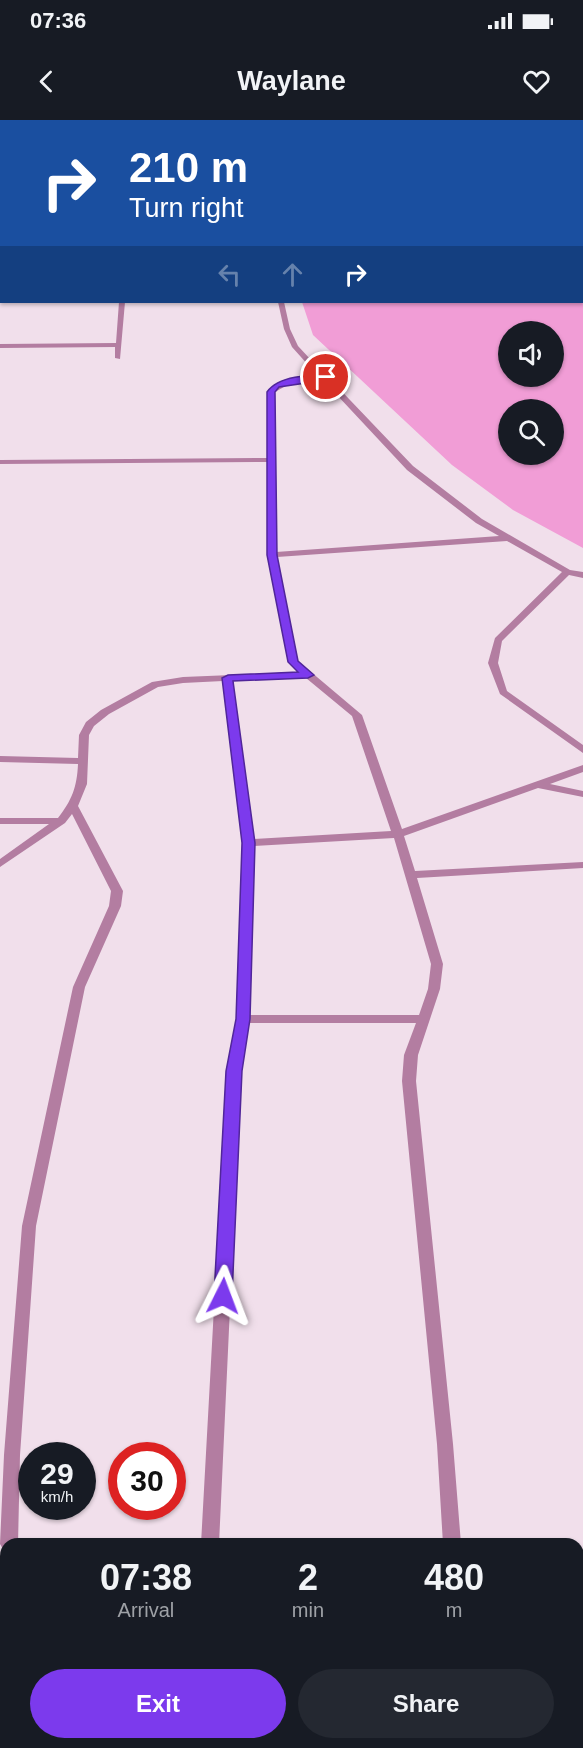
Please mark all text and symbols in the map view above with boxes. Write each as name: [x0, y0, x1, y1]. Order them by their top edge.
text: 07:36: [30, 8, 86, 33]
icon: back: [30, 65, 63, 98]
icon: heart: [520, 65, 553, 98]
text: Waylane: [237, 66, 346, 96]
icon: right: [30, 144, 108, 222]
text: 210 m: [129, 144, 248, 191]
text: Turn right: [129, 193, 244, 223]
icon: left: [213, 258, 246, 291]
icon: ahead: [276, 258, 309, 291]
icon: right: [339, 258, 372, 291]
map controls: [498, 321, 564, 465]
button: sound: [498, 321, 564, 387]
pin: [300, 351, 351, 402]
icon: arrive: [309, 360, 342, 393]
button: search: [498, 399, 564, 465]
position arrow: [191, 1264, 255, 1328]
speed limit sign: 30: [108, 1442, 186, 1520]
text: 29: [40, 1457, 74, 1490]
text: km/h: [41, 1488, 73, 1505]
text: 07:38: [100, 1557, 192, 1598]
text: 2: [298, 1557, 318, 1598]
text: 480: [424, 1557, 484, 1598]
text: Arrival: [118, 1599, 174, 1621]
text: min: [292, 1599, 324, 1621]
text: m: [446, 1599, 462, 1621]
button: Exit: [30, 1669, 286, 1738]
button: Share: [298, 1669, 554, 1738]

